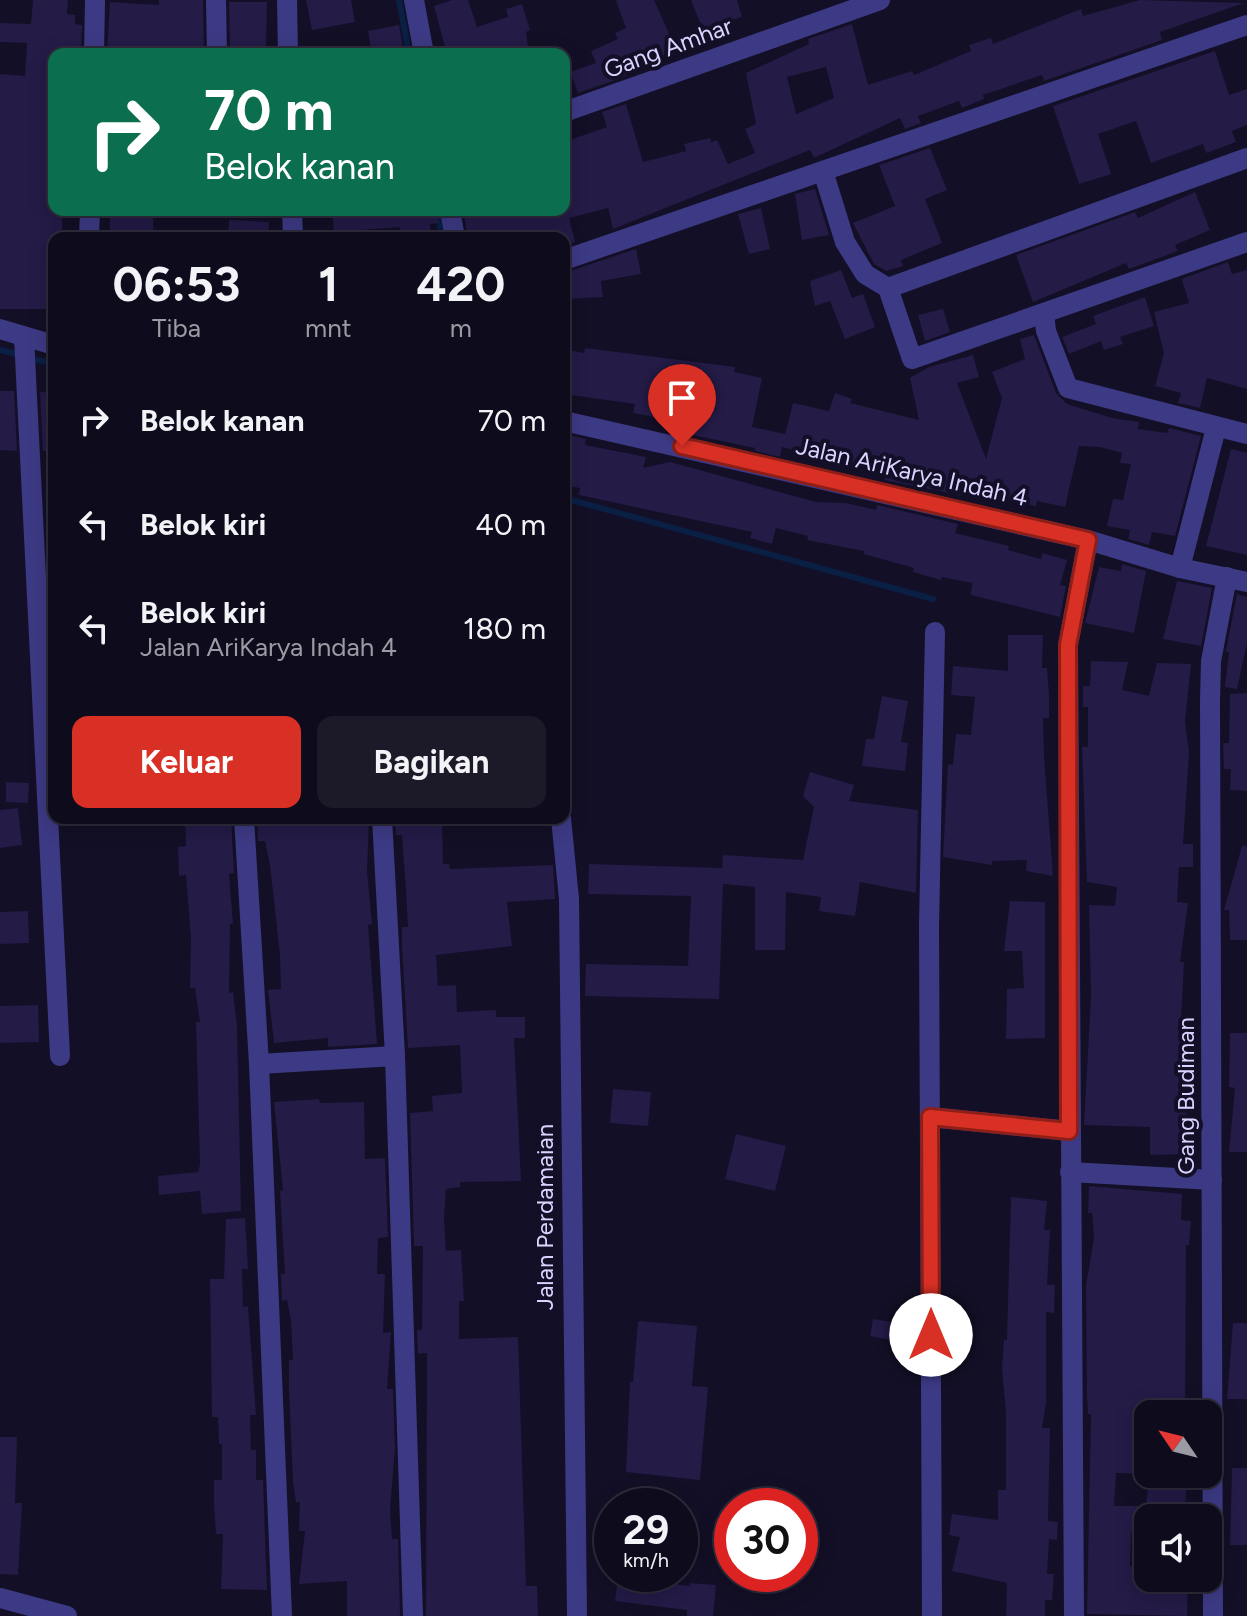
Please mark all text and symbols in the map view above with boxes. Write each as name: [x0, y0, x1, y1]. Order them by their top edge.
street label: Gang Amhar: [600, 11, 736, 84]
text: 70 m: [204, 77, 334, 144]
icon: right: [72, 80, 176, 184]
text: Belok kanan: [204, 145, 395, 188]
text: 06:53: [113, 255, 241, 313]
text: 1: [318, 255, 338, 313]
text: 420: [416, 255, 505, 313]
text: Tiba: [152, 312, 201, 344]
text: mnt: [305, 312, 352, 344]
text: m: [450, 312, 472, 344]
pin: [648, 364, 716, 446]
icon: arrive: [660, 376, 704, 420]
icon: right: [72, 398, 116, 442]
text: Belok kanan: [140, 402, 305, 439]
text: 70 m: [478, 402, 546, 439]
street label: Jalan AriKarya Indah 4: [793, 431, 1031, 512]
icon: left: [72, 502, 116, 546]
text: Belok kiri: [140, 506, 266, 543]
text: 40 m: [475, 506, 546, 543]
text: Belok kiri: [140, 594, 266, 631]
icon: left: [72, 606, 116, 650]
text: 180 m: [463, 610, 546, 647]
text: Jalan AriKarya Indah 4: [140, 631, 397, 663]
button: Keluar: [72, 716, 301, 808]
button: Bagikan: [317, 716, 546, 808]
street label: Gang Budiman: [1171, 1017, 1200, 1175]
street label: Jalan Perdamaian: [530, 1124, 559, 1310]
position arrow: [889, 1293, 973, 1377]
north arrow: [1134, 1400, 1222, 1488]
map controls: [1134, 1400, 1222, 1592]
speed limit sign: 30: [714, 1488, 818, 1592]
button: sound: [1134, 1504, 1222, 1592]
text: 29: [623, 1506, 669, 1554]
text: km/h: [623, 1548, 669, 1572]

